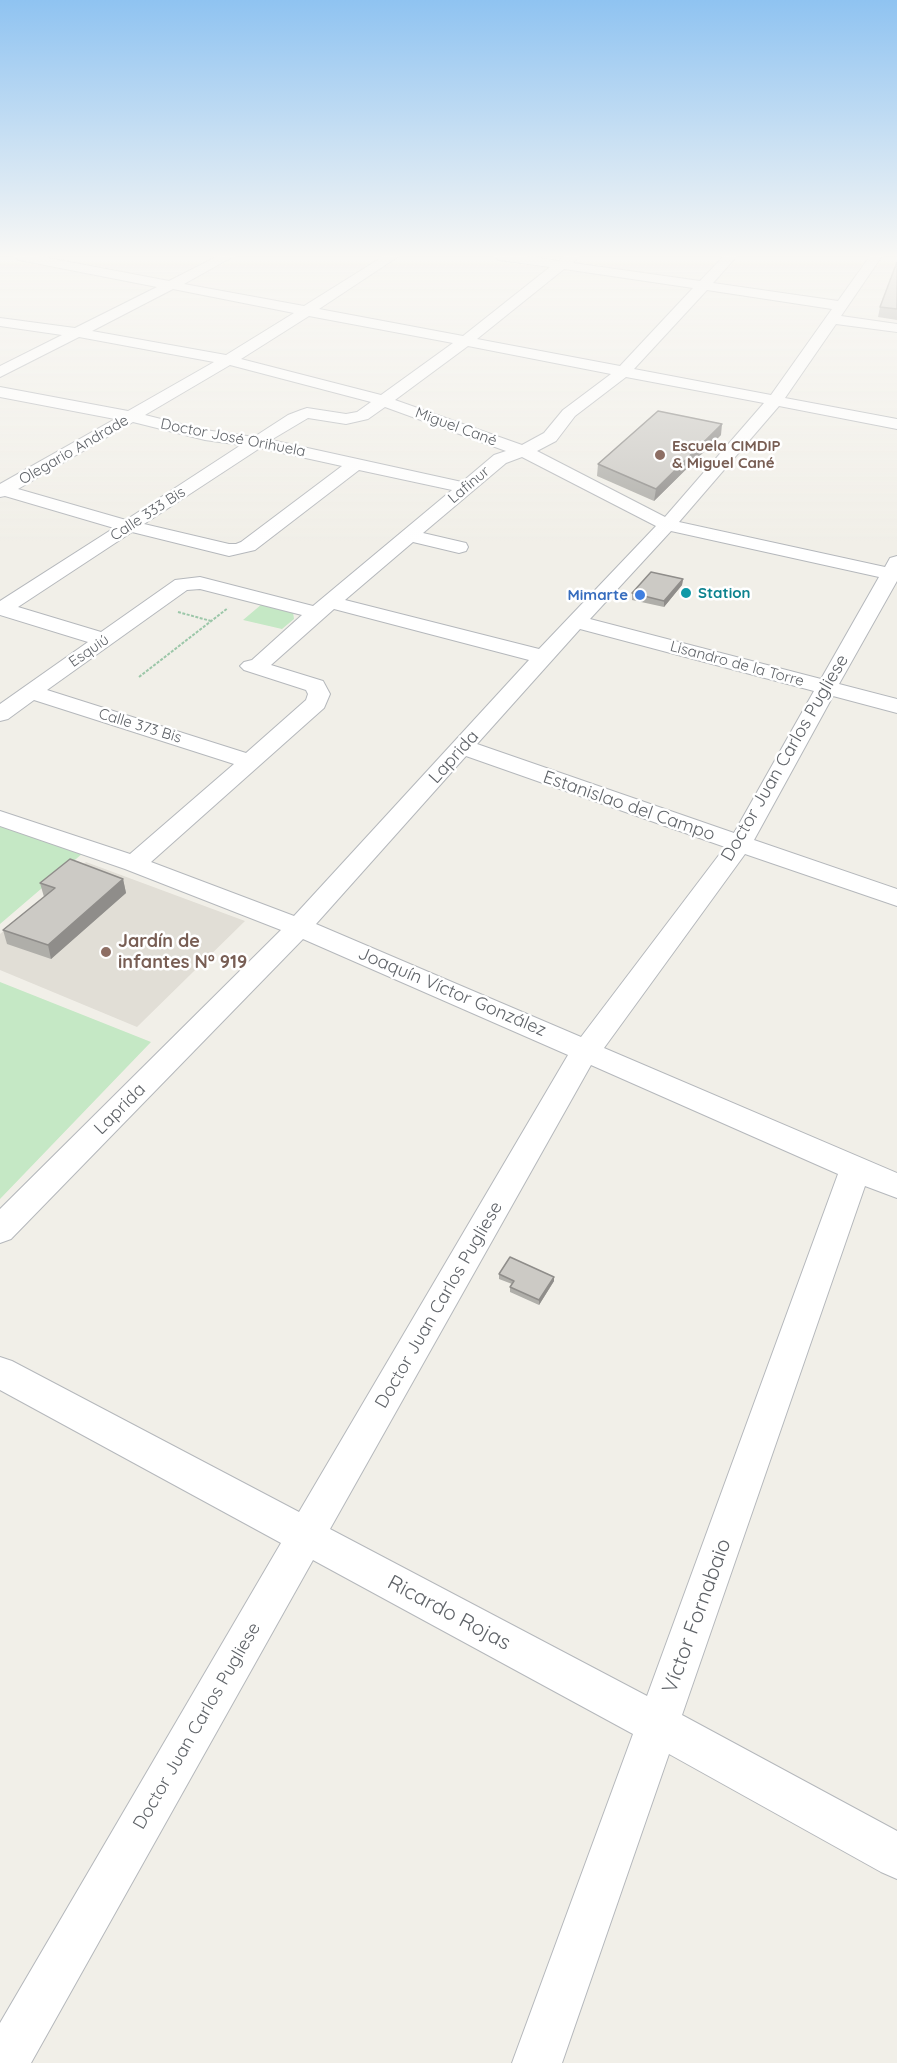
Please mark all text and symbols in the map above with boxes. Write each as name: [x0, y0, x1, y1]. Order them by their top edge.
street label: Miguel Cané: [413, 404, 499, 450]
street label: Olegario Andrade: [16, 411, 132, 489]
street label: Doctor José Orihuela: [159, 415, 307, 461]
place label: Escuela CIMDIP & Miguel Cané: [672, 437, 781, 472]
marker: Escuela CIMDIP & Miguel Cané: [653, 448, 667, 462]
street label: Lafinur: [445, 462, 493, 508]
street label: Calle 333 Bis: [107, 483, 189, 545]
place label: Station: [698, 584, 750, 602]
place label: Mimarte: [568, 586, 628, 604]
marker: Station: [679, 586, 693, 600]
marker: Mimarte: [633, 588, 647, 602]
street label: Esquiú: [65, 631, 113, 671]
street label: Lisandro de la Torre: [668, 637, 806, 691]
street label: Doctor Juan Carlos Pugliese: [717, 651, 853, 865]
street label: Calle 373 Bis: [96, 705, 184, 747]
street label: Laprida: [425, 726, 483, 788]
street label: Estanislao del Campo: [540, 766, 718, 846]
place label: Jardín de infantes N° 919: [118, 931, 247, 974]
street label: Joaquín Víctor González: [355, 943, 549, 1041]
marker: Jardín de infantes N° 919: [99, 945, 113, 959]
street label: Laprida: [90, 1079, 150, 1139]
street label: Doctor Juan Carlos Pugliese: [371, 1198, 507, 1412]
street label: Víctor Fornabaio: [657, 1535, 737, 1697]
street label: Ricardo Rojas: [383, 1570, 515, 1656]
street label: Doctor Juan Carlos Pugliese: [129, 1619, 265, 1833]

